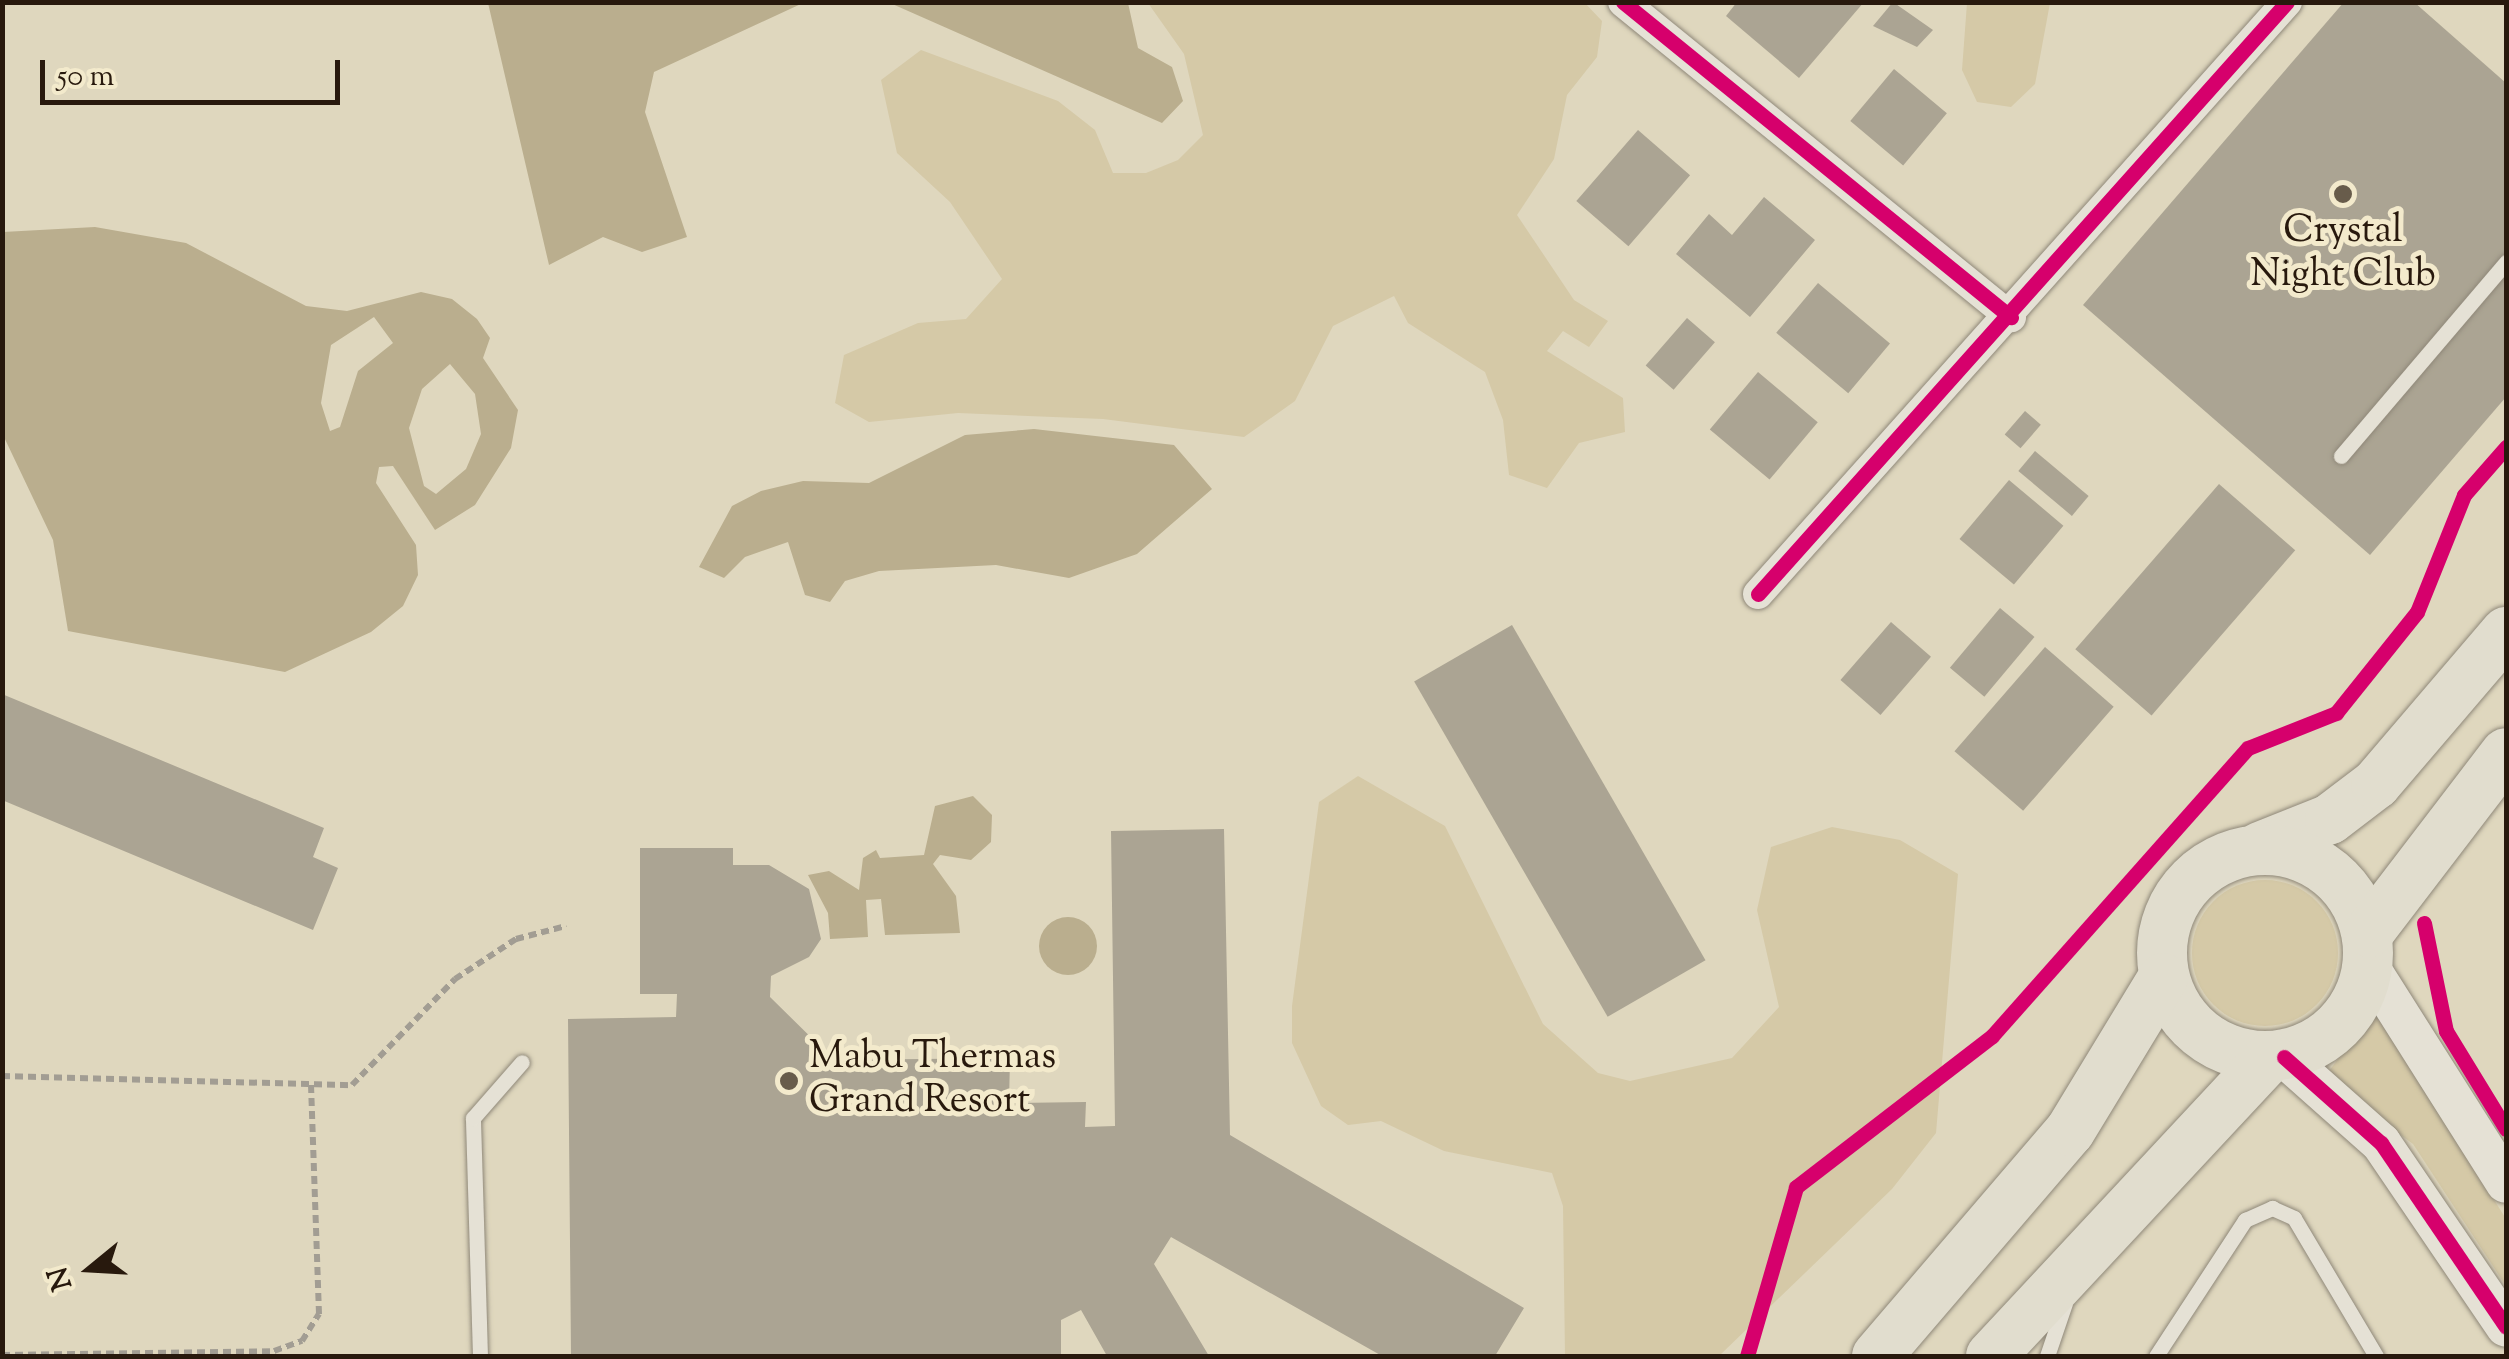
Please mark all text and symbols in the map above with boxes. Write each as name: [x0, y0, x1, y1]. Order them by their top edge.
scale bar: [45, 40, 345, 102]
text: 50 m: [57, 56, 114, 99]
marker: Crystal Night Club: [2332, 183, 2354, 205]
place label: Crystal Night Club: [2250, 210, 2436, 300]
place label: Mabu Thermas Grand Resort: [809, 1036, 1056, 1126]
marker: Mabu Thermas Grand Resort: [778, 1070, 800, 1092]
north arrow: [40, 1219, 140, 1319]
text: N: [39, 1261, 84, 1295]

